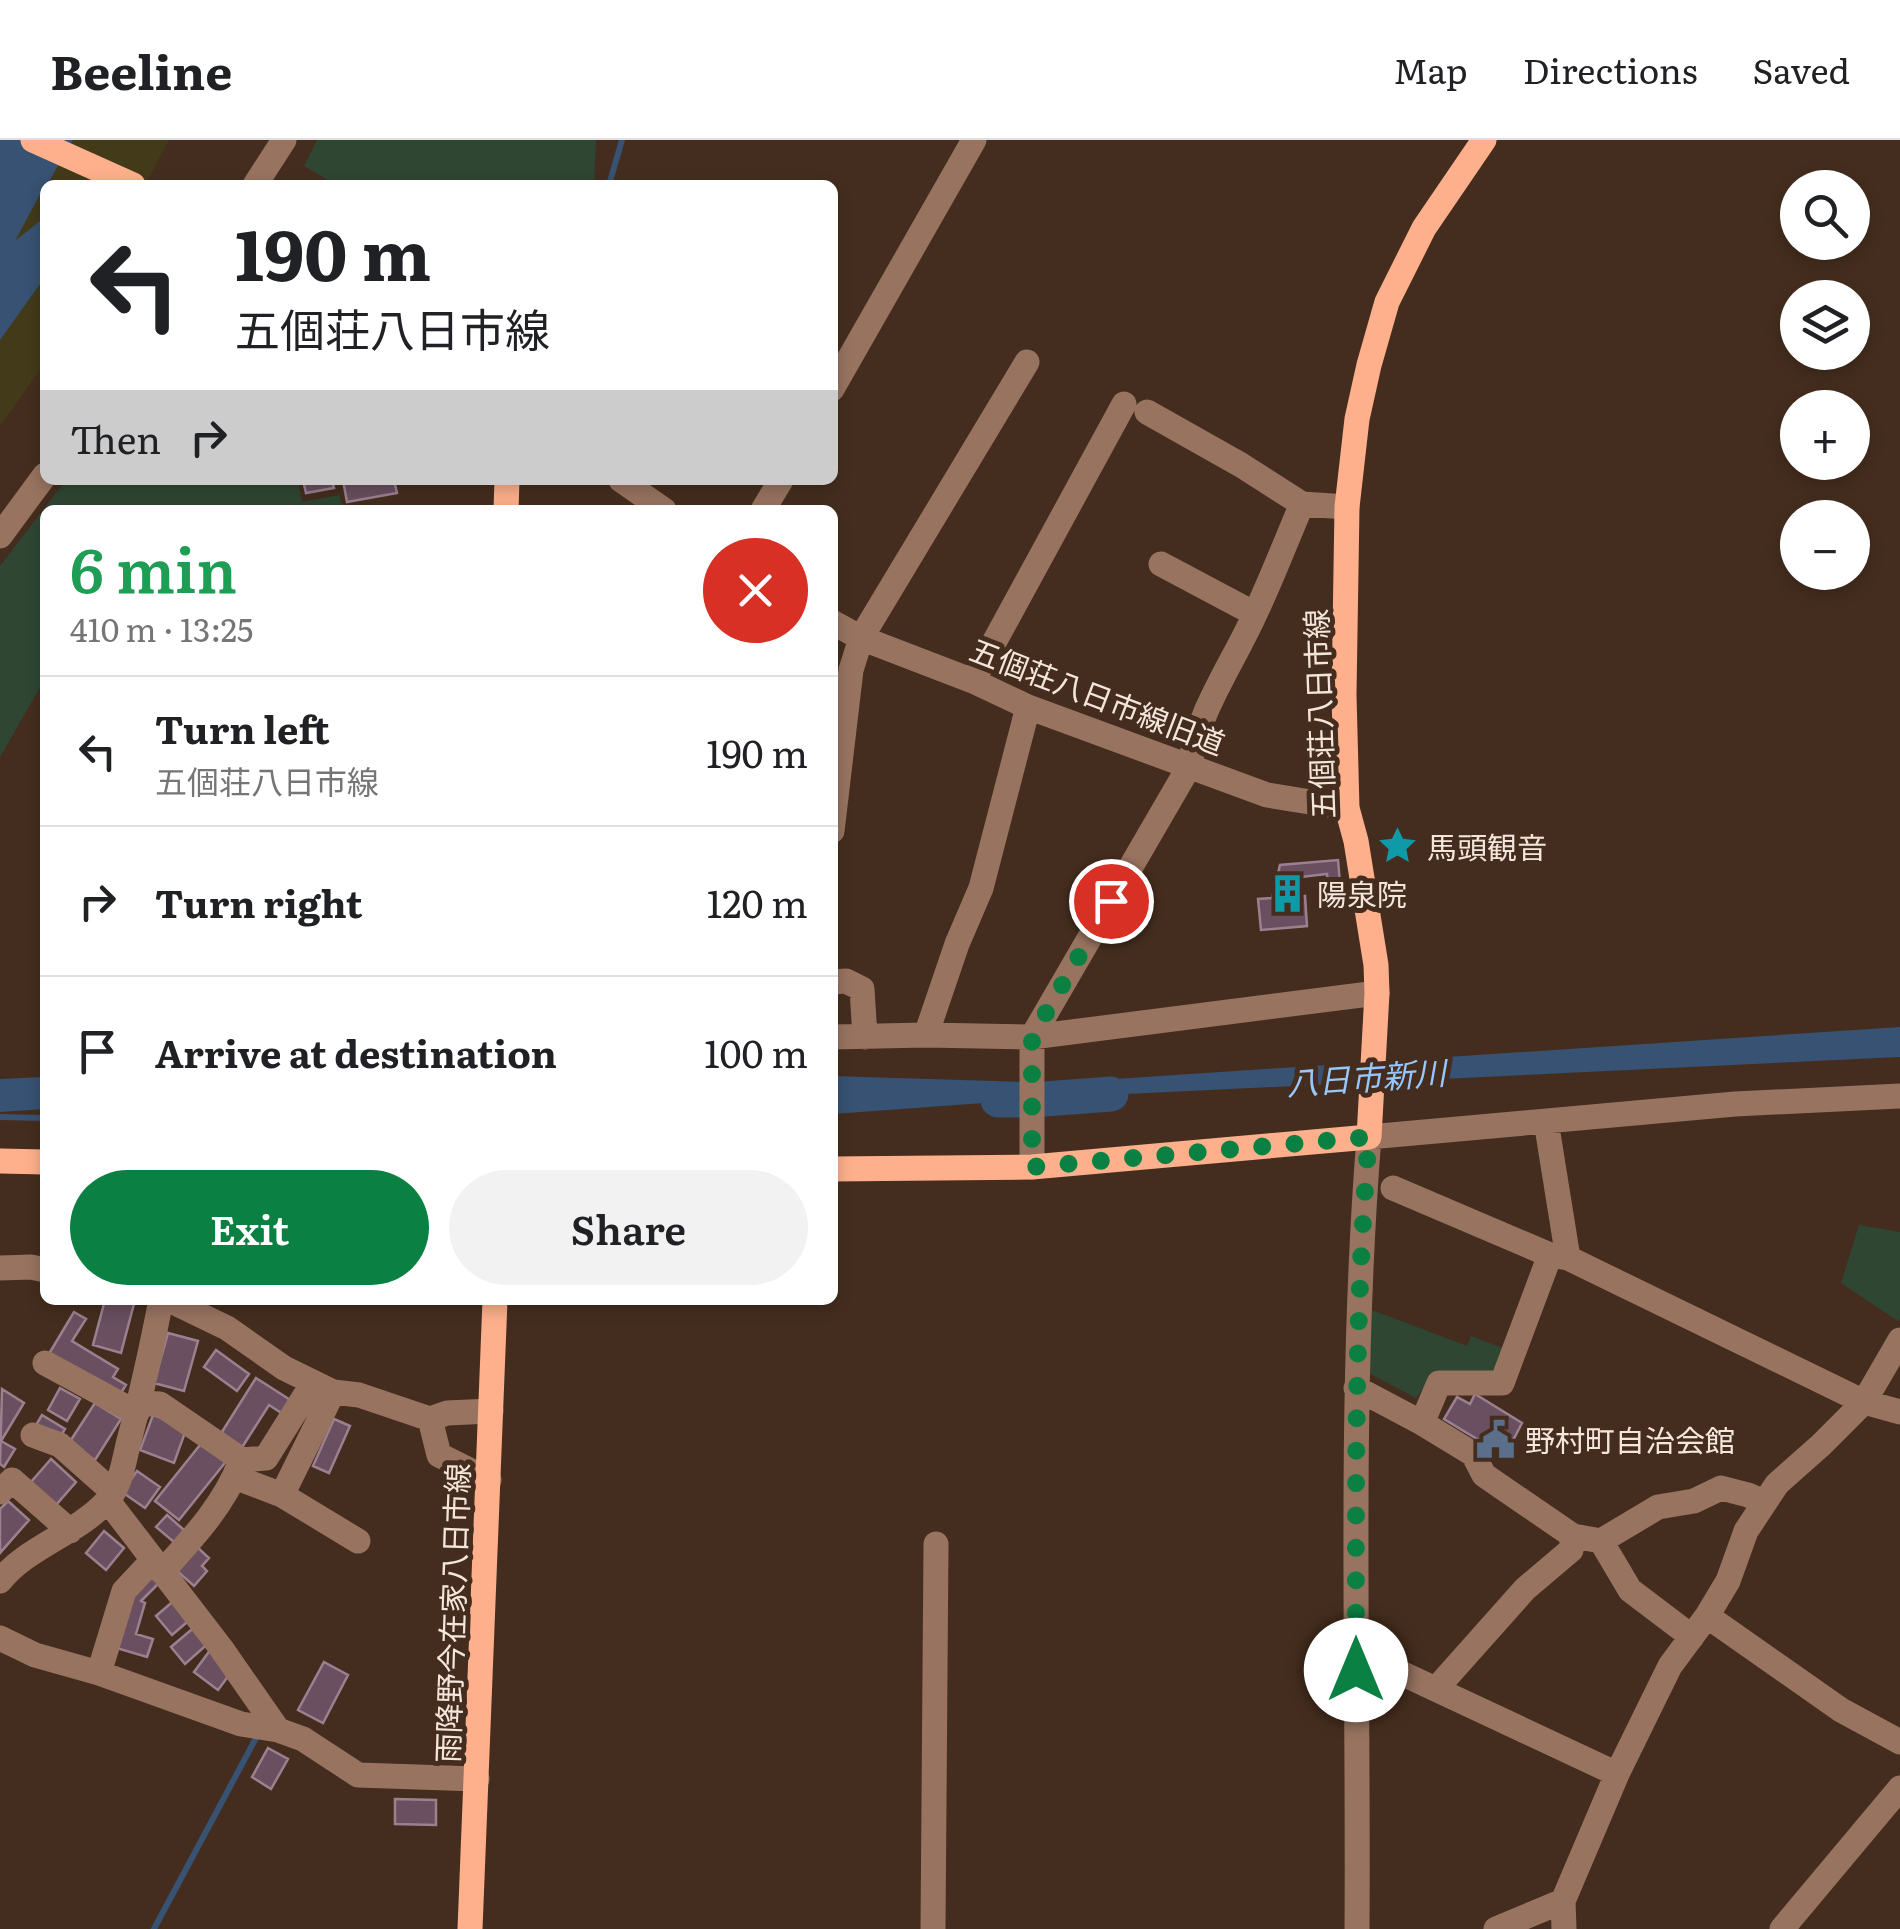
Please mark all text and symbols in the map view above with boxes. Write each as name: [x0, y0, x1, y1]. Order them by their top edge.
text: Beeline: [50, 34, 232, 105]
text: Map: [1393, 43, 1468, 95]
text: Directions: [1523, 43, 1698, 95]
text: Saved: [1753, 43, 1850, 95]
map controls: [1780, 170, 1870, 590]
button: search: [1780, 170, 1870, 260]
text: 190 m: [235, 199, 431, 303]
icon: left: [70, 220, 200, 350]
button: layers: [1780, 280, 1870, 370]
text: 五個荘八日市線: [235, 294, 550, 361]
button: +: [1780, 390, 1870, 480]
text: Then: [70, 409, 161, 466]
icon: right: [181, 410, 236, 465]
button: −: [1780, 500, 1870, 590]
text: 6 min: [70, 522, 237, 611]
button: close: [703, 538, 808, 643]
text: 410 m · 13:25: [70, 604, 253, 652]
street label: 五個荘八日市線: [1292, 608, 1344, 820]
street label: 五個荘八日市線旧道: [964, 626, 1232, 764]
text: Turn left: [155, 699, 330, 756]
text: 190 m: [706, 723, 808, 780]
icon: left: [70, 724, 125, 779]
text: 五個荘八日市線: [155, 756, 379, 804]
place label: 馬頭観音: [1427, 824, 1547, 868]
place icon: 馬頭観音: [1376, 825, 1418, 867]
pin: [1069, 859, 1154, 944]
place label: 陽泉院: [1317, 871, 1407, 915]
building icon: 陽泉院: [1266, 872, 1308, 914]
text: Turn right: [155, 873, 362, 930]
text: 120 m: [707, 873, 808, 930]
icon: right: [70, 874, 125, 929]
icon: arrive: [1084, 874, 1139, 929]
text: Arrive at destination: [155, 1023, 557, 1080]
text: 100 m: [704, 1023, 808, 1080]
icon: arrive: [70, 1024, 125, 1079]
water label: 八日市新川: [1285, 1046, 1450, 1106]
button: Exit: [70, 1170, 429, 1285]
button: Share: [449, 1170, 808, 1285]
place label: 野村町自治会館: [1525, 1417, 1735, 1461]
public building icon: 野村町自治会館: [1474, 1418, 1516, 1460]
street label: 雨降野今在家八日市線: [424, 1462, 478, 1764]
position arrow: [1304, 1618, 1408, 1722]

